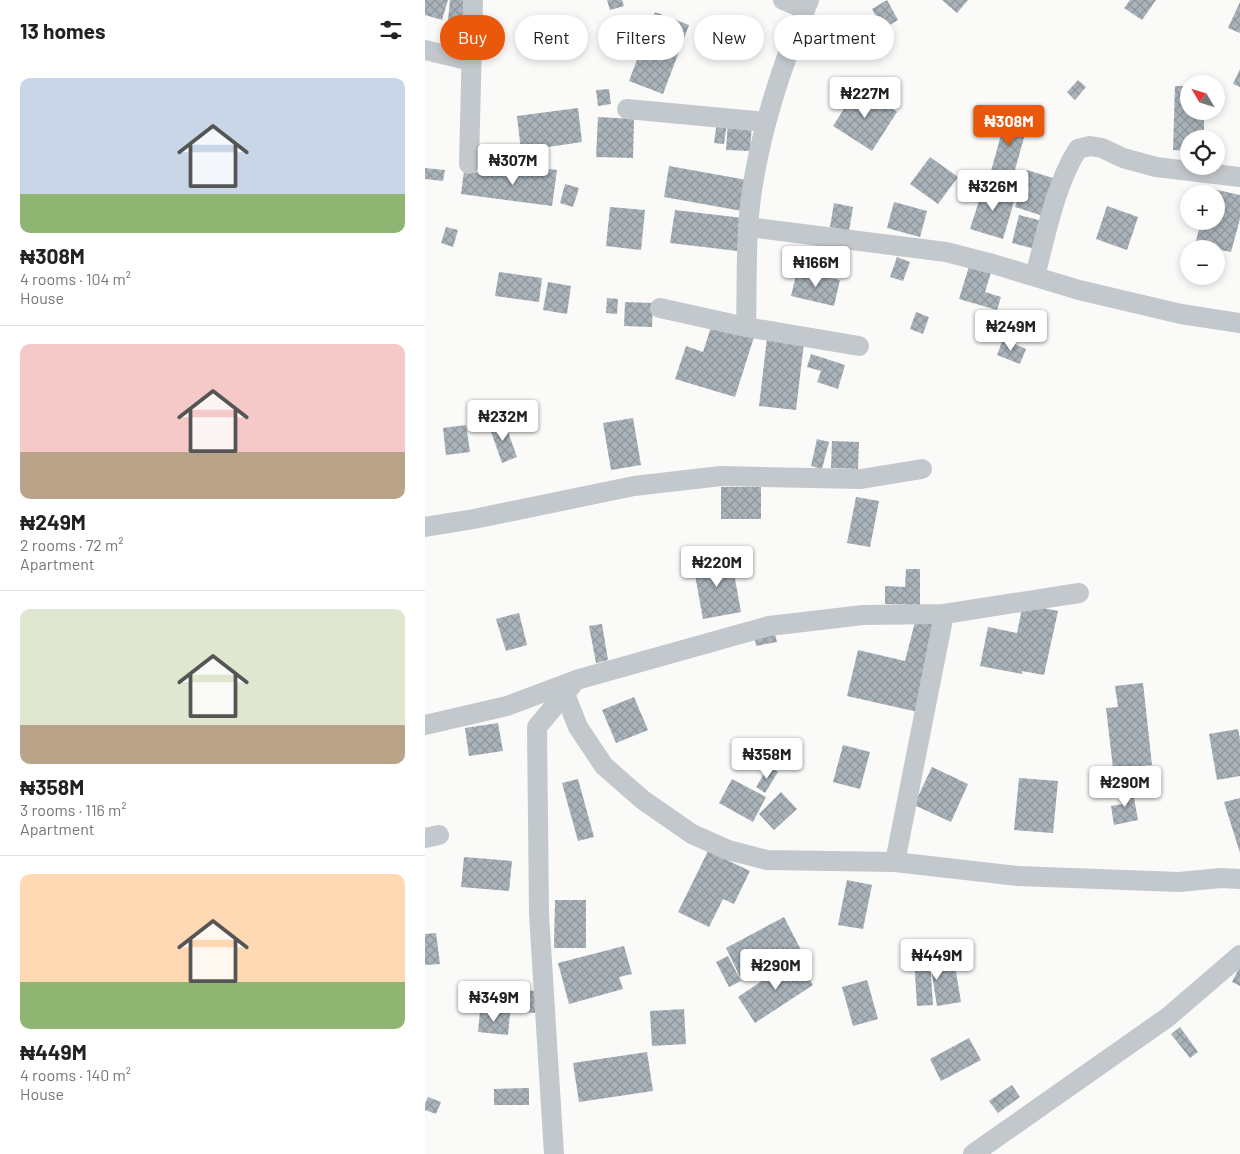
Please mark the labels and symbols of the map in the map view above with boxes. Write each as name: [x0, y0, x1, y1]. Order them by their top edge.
north arrow: [1180, 75, 1225, 120]
pin: ₦227M: [830, 76, 900, 119]
pin: ₦308M: [974, 104, 1044, 147]
pin: ₦307M: [478, 144, 548, 186]
pin: ₦326M: [958, 170, 1028, 212]
pin: ₦166M: [781, 246, 851, 288]
pin: ₦249M: [976, 310, 1046, 352]
pin: ₦232M: [468, 400, 538, 442]
pin: ₦220M: [682, 546, 752, 588]
pin: ₦358M: [732, 738, 802, 780]
pin: ₦290M: [1090, 766, 1160, 808]
pin: ₦449M: [902, 938, 972, 981]
pin: ₦290M: [741, 948, 811, 991]
pin: ₦349M: [459, 980, 529, 1023]

